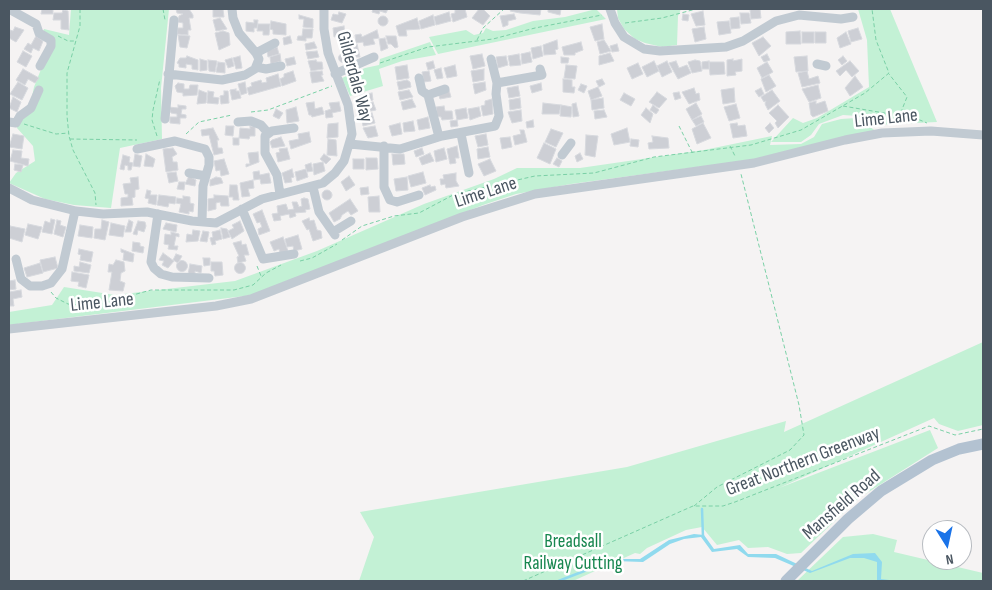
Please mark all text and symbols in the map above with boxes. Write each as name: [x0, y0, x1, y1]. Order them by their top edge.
street label: Gilderdale Way: [331, 29, 377, 125]
street label: Lime Lane: [853, 104, 919, 134]
street label: Lime Lane: [452, 172, 520, 214]
street label: Lime Lane: [69, 288, 135, 318]
street label: Great Northern Greenway: [723, 422, 883, 502]
street label: Mansfield Road: [798, 465, 886, 545]
north arrow: [922, 520, 972, 570]
park label: Breadsall Railway Cutting: [524, 531, 622, 575]
text: N: [944, 550, 955, 568]

